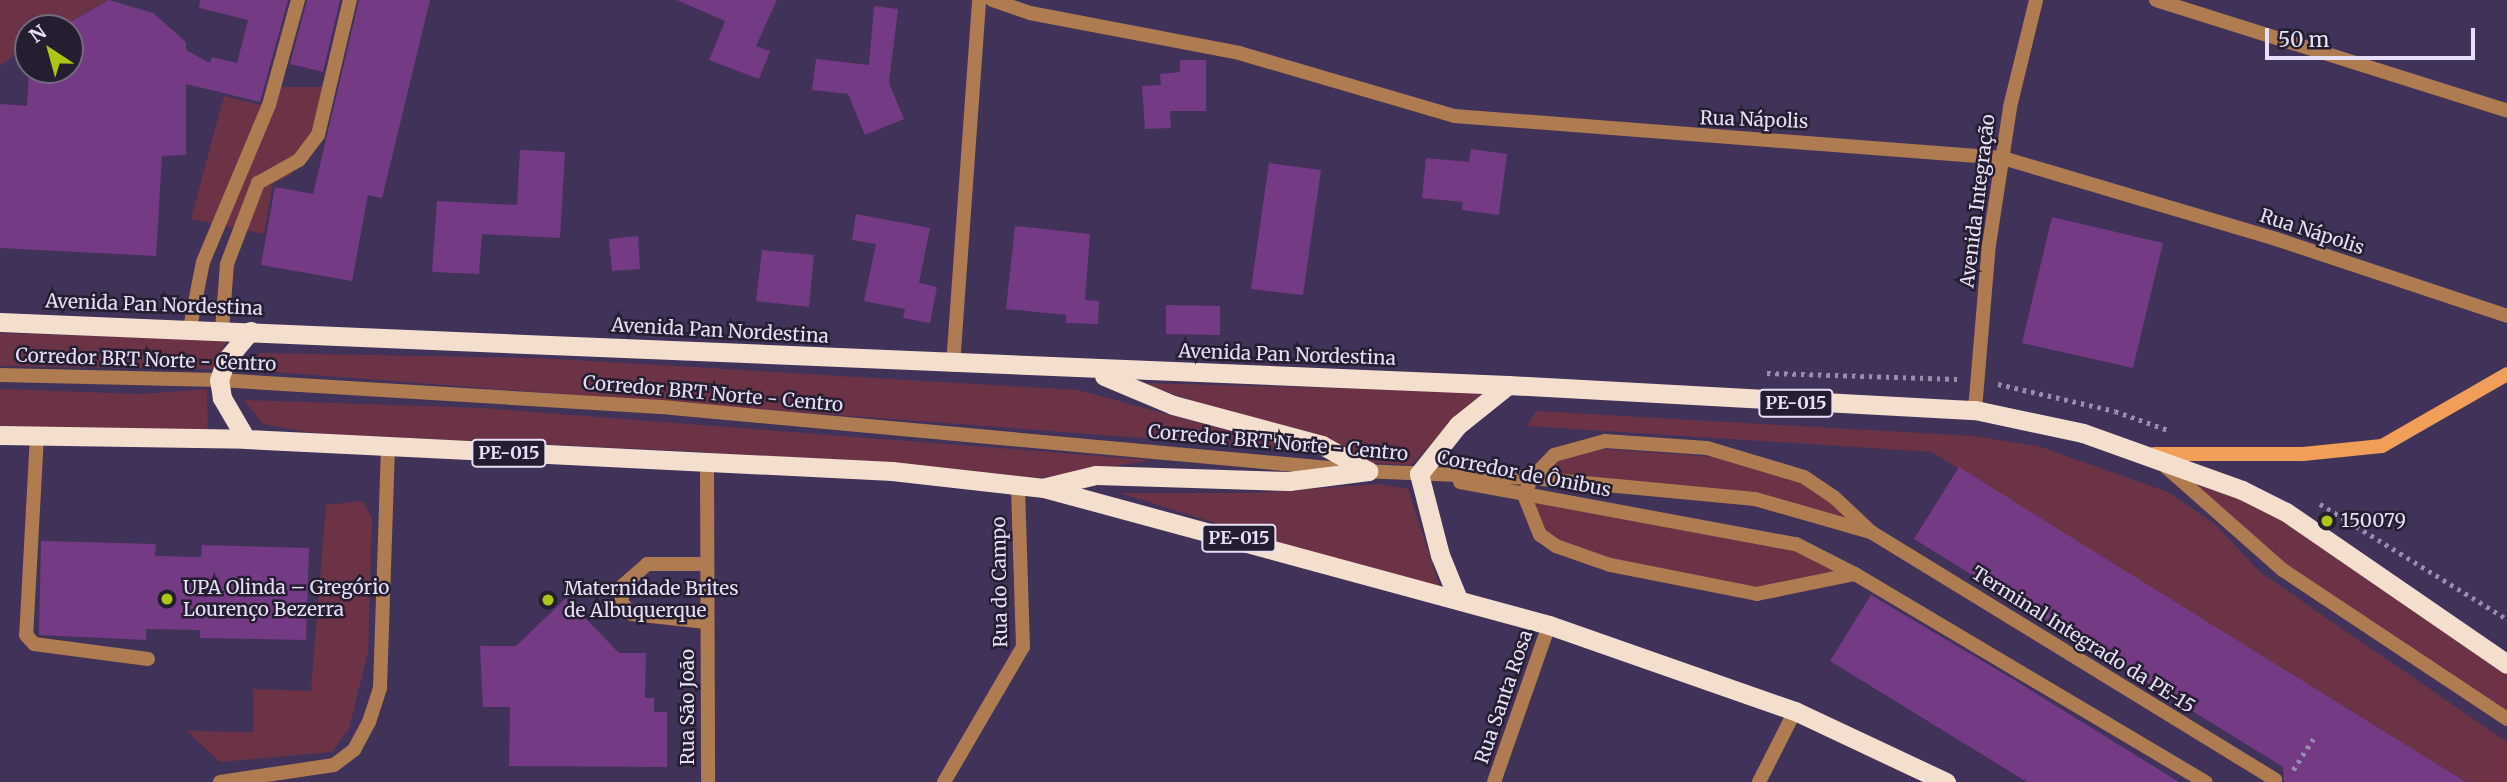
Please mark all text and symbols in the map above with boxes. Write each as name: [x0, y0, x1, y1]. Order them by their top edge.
north arrow: [14, 14, 84, 84]
scale bar: [2269, 14, 2479, 58]
text: N: [25, 20, 51, 48]
text: 50 m: [2278, 26, 2329, 53]
street label: Rua Nápolis: [1699, 107, 1809, 133]
street label: Avenida Integração: [1956, 113, 2000, 289]
street label: Rua Nápolis: [2257, 204, 2367, 260]
street label: Avenida Pan Nordestina: [45, 290, 263, 320]
street label: Avenida Pan Nordestina: [611, 314, 829, 348]
street label: Avenida Pan Nordestina: [1178, 340, 1396, 370]
street label: Corredor BRT Norte - Centro: [15, 344, 277, 376]
street label: Corredor BRT Norte - Centro: [582, 371, 844, 417]
road number: PE-015: [1758, 388, 1834, 418]
street label: Corredor BRT Norte - Centro: [1147, 420, 1409, 466]
road number: PE-015: [470, 438, 548, 467]
street label: Corredor de Ônibus: [1435, 446, 1613, 502]
place label: 150079: [2341, 510, 2406, 532]
marker: 150079: [2319, 513, 2335, 529]
street label: Rua do Campo: [987, 516, 1013, 648]
road number: PE-015: [1200, 524, 1278, 552]
street label: Terminal Integrado da PE-15: [1967, 562, 2199, 718]
place label: UPA Olinda – Gregório Lourenço Bezerra: [183, 577, 389, 621]
place label: Maternidade Brites de Albuquerque: [564, 578, 739, 622]
marker: UPA Olinda – Gregório Lourenço Bezerra: [157, 589, 177, 609]
marker: Maternidade Brites de Albuquerque: [538, 590, 558, 610]
street label: Rua Santa Rosa: [1470, 627, 1538, 767]
street label: Rua São João: [677, 649, 699, 765]

